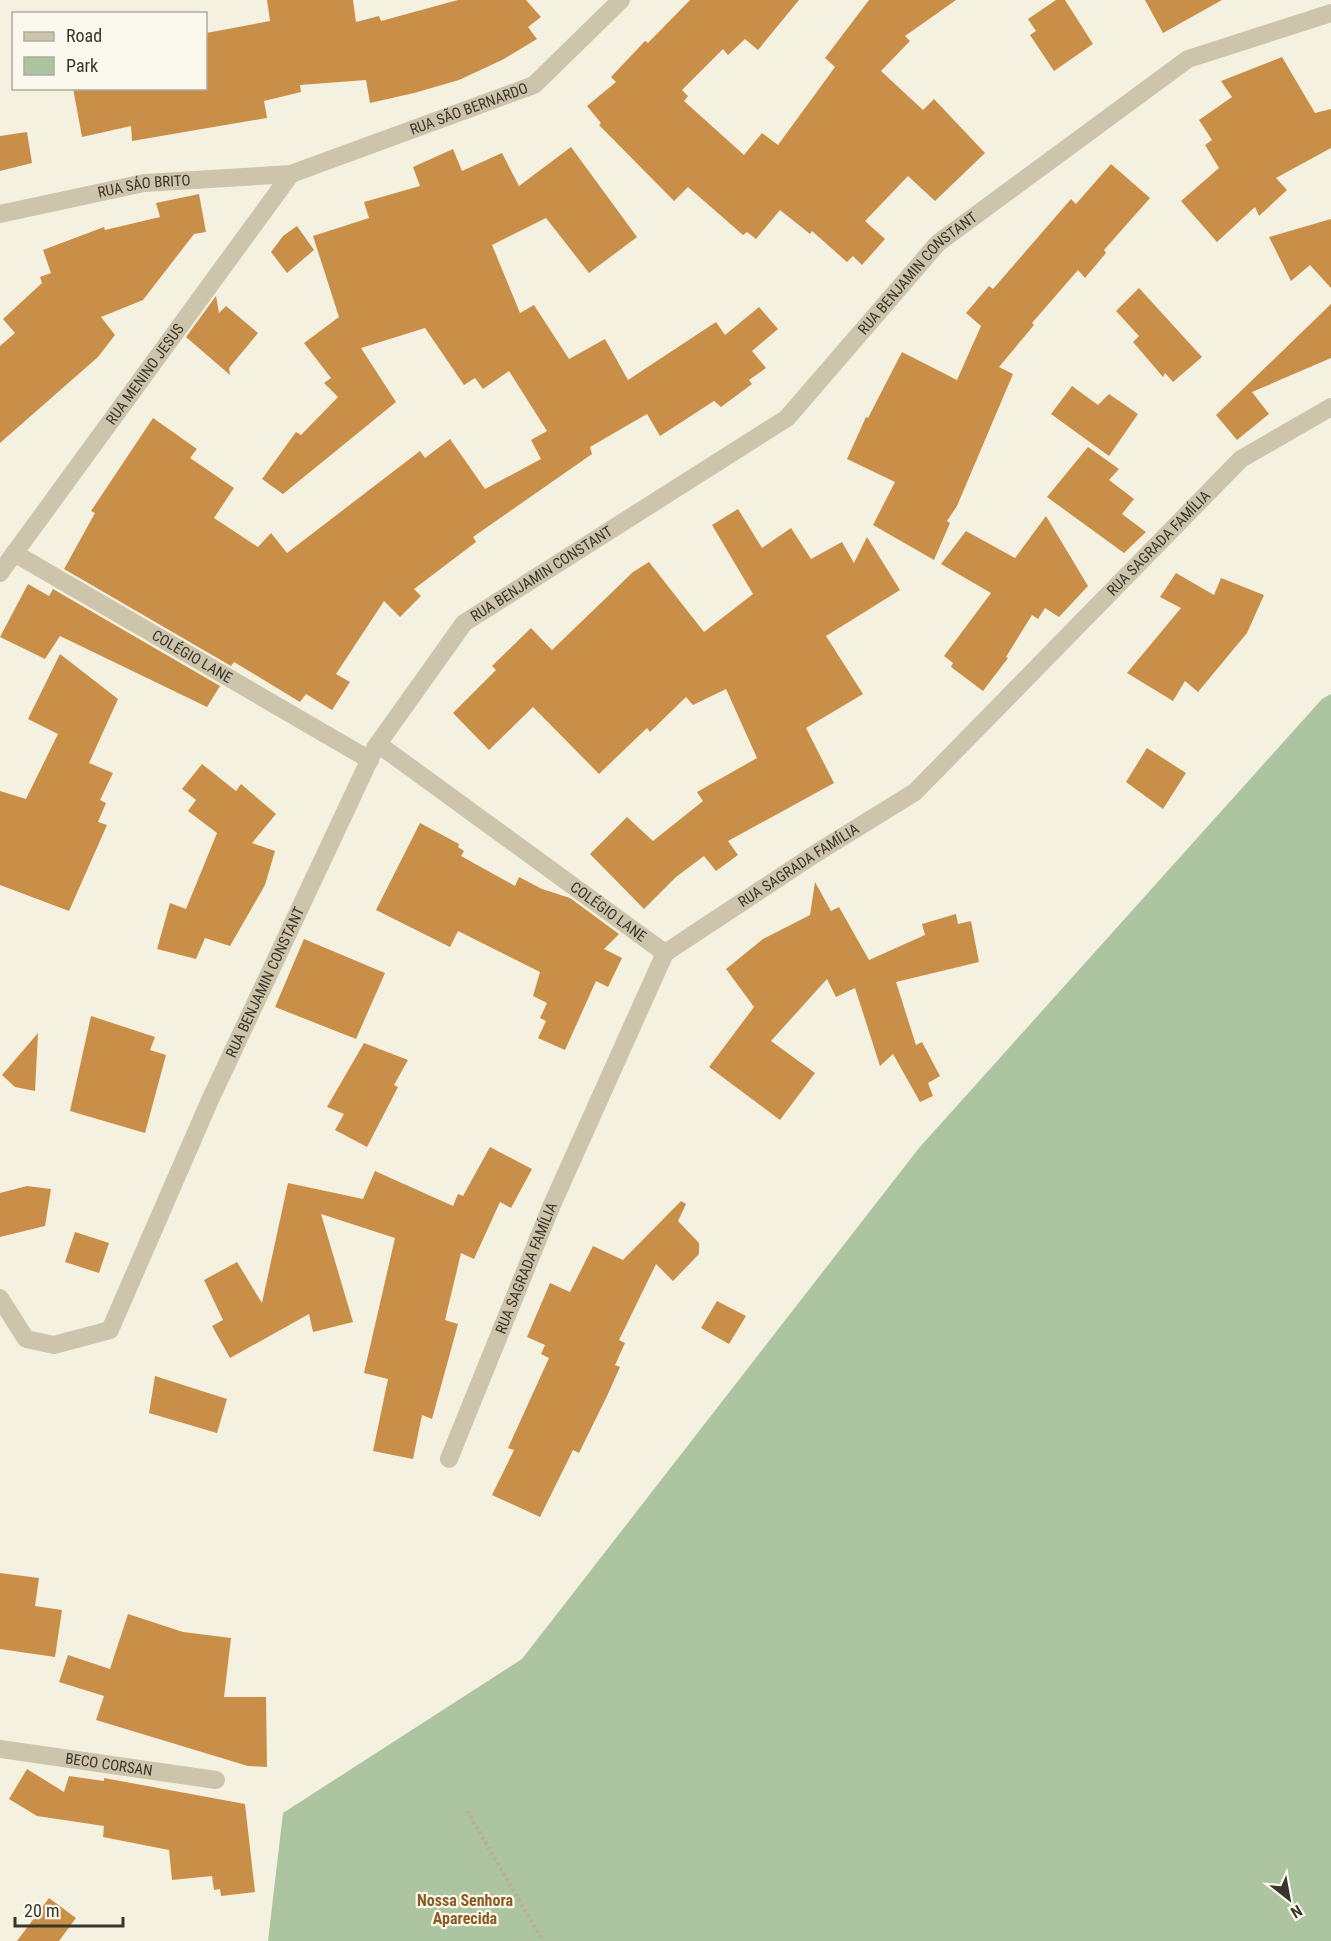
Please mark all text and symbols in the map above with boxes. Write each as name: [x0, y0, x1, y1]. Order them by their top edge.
legend: [12, 12, 207, 90]
text: Road: [66, 25, 102, 46]
text: Park: [66, 55, 98, 76]
street label: RUA SÃO BERNARDO: [407, 79, 530, 139]
street label: RUA SÁO BRITO: [96, 171, 191, 202]
street label: RUA BENJAMIN CONSTANT: [854, 208, 981, 338]
street label: RUA MENINO JESUS: [102, 320, 188, 428]
street label: RUA SAGRADA FAMÍLIA: [1103, 486, 1214, 599]
street label: RUA BENJAMIN CONSTANT: [467, 522, 616, 625]
street label: COLÉGIO LANE: [149, 626, 235, 687]
street label: RUA SAGRADA FAMÍLIA: [735, 820, 863, 911]
street label: COLÉGIO LANE: [567, 878, 650, 946]
street label: RUA BENJAMIN CONSTANT: [222, 904, 308, 1060]
street label: RUA SAGRADA FAMÍLIA: [492, 1199, 561, 1336]
street label: BECO CORSAN: [64, 1749, 154, 1780]
north arrow: [1259, 1869, 1319, 1929]
scale bar: [15, 1890, 123, 1928]
district label: Nossa Senhora Aparecida: [417, 1891, 514, 1928]
text: 20 m: [24, 1900, 59, 1921]
text: N: [1287, 1901, 1306, 1922]

